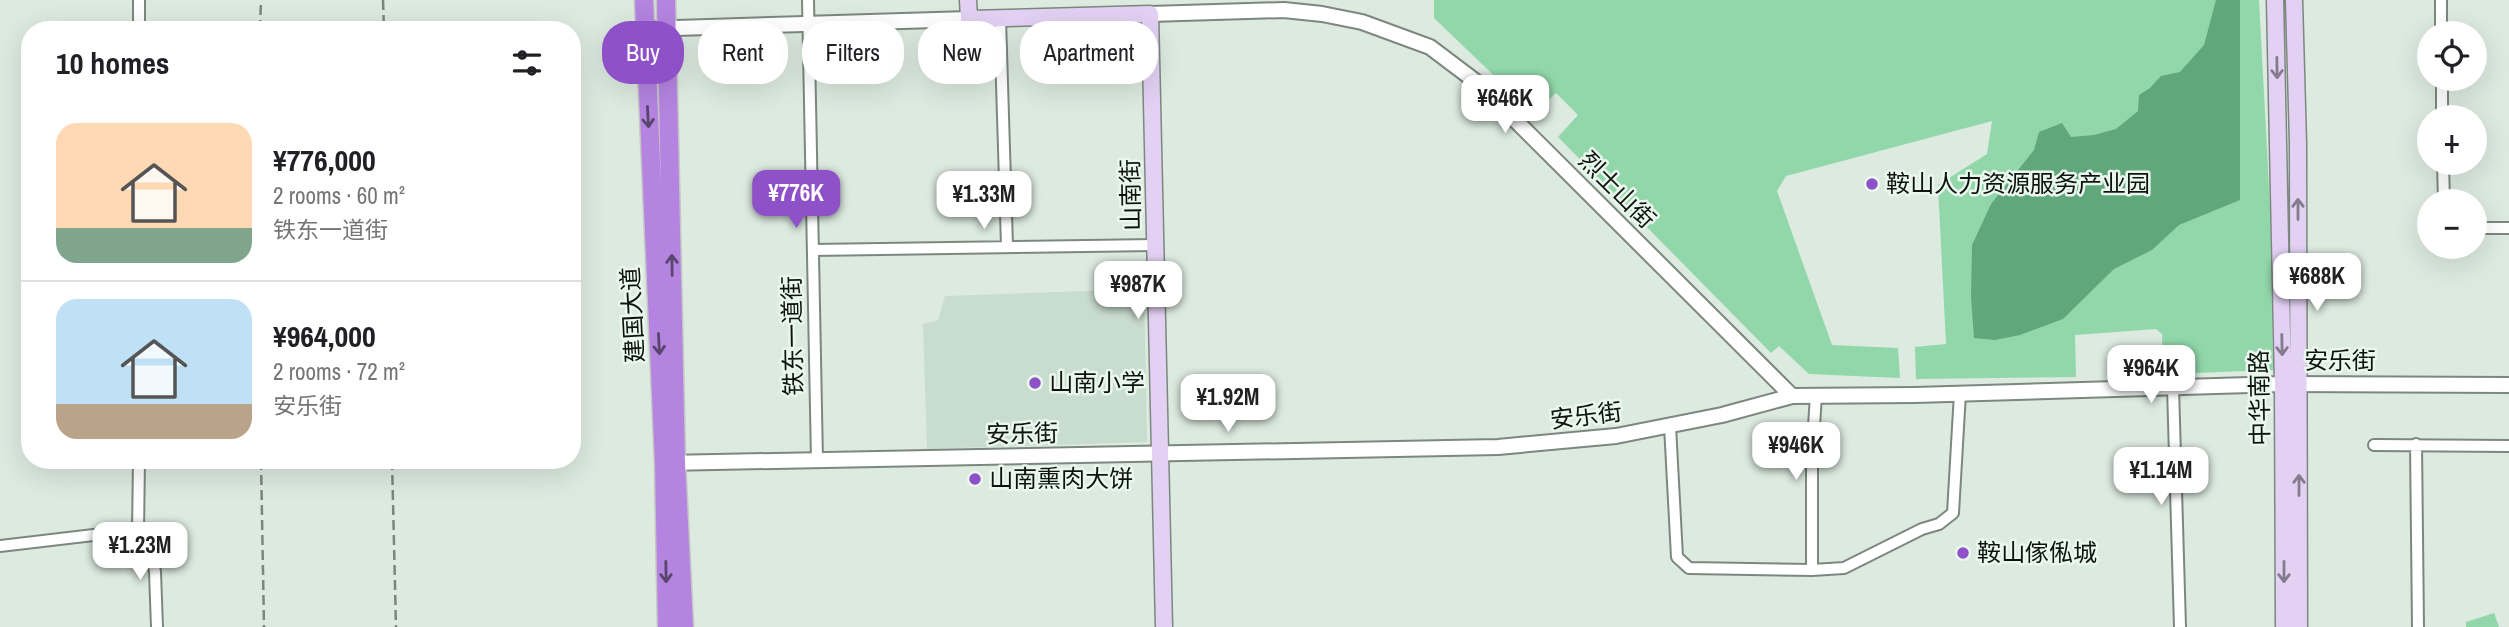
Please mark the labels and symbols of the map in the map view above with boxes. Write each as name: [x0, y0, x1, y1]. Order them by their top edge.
one-way arrow: [2270, 56, 2283, 79]
pin: ¥646K: [1456, 76, 1554, 135]
one-way arrow: [642, 105, 655, 128]
street label: 烈士山街: [1572, 144, 1663, 235]
street label: 山南街: [1113, 159, 1147, 231]
place label: 鞍山人力资源服务产业园: [1886, 167, 2150, 199]
pin: ¥776K: [747, 170, 845, 230]
pin: ¥1.33M: [927, 172, 1041, 231]
marker: 鞍山人力资源服务产业园: [1864, 176, 1880, 192]
one-way arrow: [2291, 198, 2305, 221]
one-way arrow: [665, 254, 678, 277]
pin: ¥688K: [2268, 254, 2366, 313]
pin: ¥987K: [1089, 262, 1187, 321]
street label: 建国大道: [614, 266, 650, 364]
street label: 铁东一道街: [775, 276, 809, 396]
one-way arrow: [652, 333, 665, 356]
one-way arrow: [2275, 333, 2289, 356]
street label: 安乐街: [2304, 344, 2376, 376]
pin: ¥964K: [2102, 346, 2200, 405]
street label: 中华南路: [2242, 350, 2276, 446]
place label: 山南小学: [1049, 366, 1145, 398]
pin: ¥1.92M: [1171, 374, 1285, 434]
marker: 山南小学: [1027, 375, 1043, 391]
street label: 安乐街: [1548, 395, 1624, 435]
street label: 安乐街: [986, 416, 1058, 450]
pin: ¥946K: [1747, 422, 1845, 482]
pin: ¥1.14M: [2104, 448, 2218, 507]
place label: 山南熏肉大饼: [989, 462, 1133, 494]
marker: 山南熏肉大饼: [967, 471, 983, 487]
one-way arrow: [2292, 474, 2306, 497]
pin: ¥1.23M: [83, 522, 197, 582]
place label: 鞍山傢俬城: [1977, 536, 2097, 568]
marker: 鞍山傢俬城: [1955, 545, 1971, 561]
one-way arrow: [659, 560, 673, 583]
one-way arrow: [2277, 560, 2291, 583]

